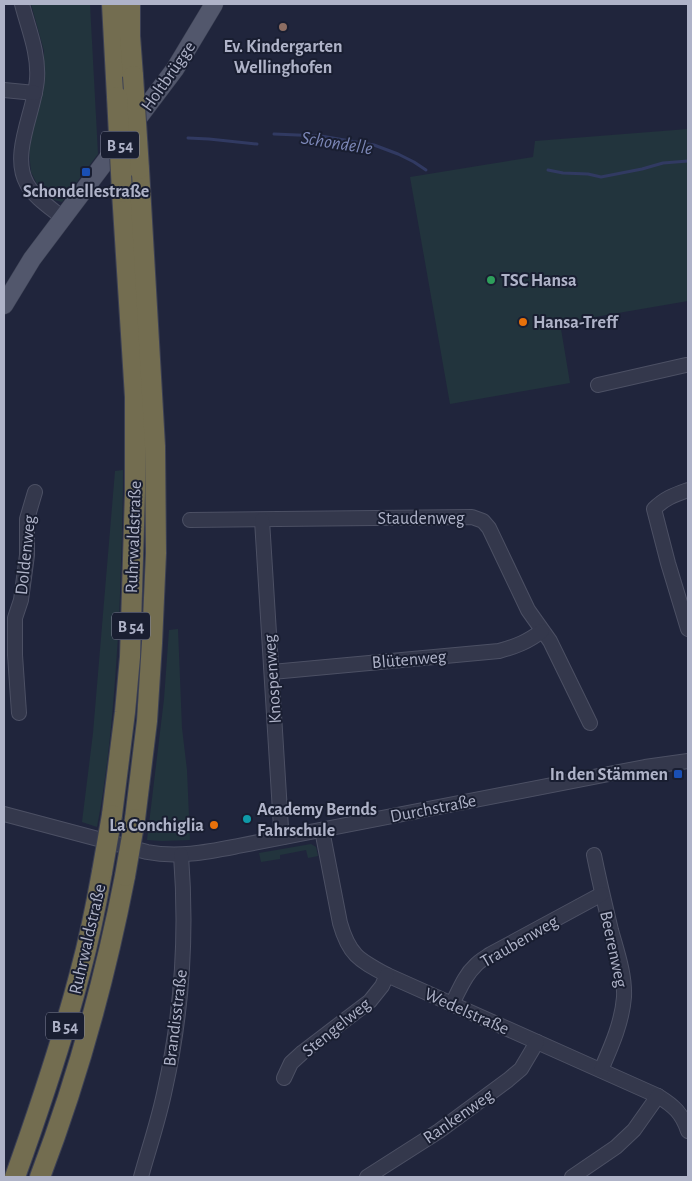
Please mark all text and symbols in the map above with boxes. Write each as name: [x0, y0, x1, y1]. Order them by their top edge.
marker: Ev. Kindergarten Wellinghofen: [277, 21, 289, 33]
street label: Holtbrügge: [138, 38, 199, 115]
place label: Ev. Kindergarten Wellinghofen: [224, 38, 342, 77]
water label: Schondelle: [300, 128, 374, 159]
road number: B 54: [101, 132, 139, 158]
marker: Schondellestraße: [80, 166, 92, 178]
place label: Schondellestraße: [23, 183, 149, 201]
place label: TSC Hansa: [501, 272, 577, 290]
marker: TSC Hansa: [485, 274, 497, 286]
place label: Hansa-Treff: [533, 314, 620, 332]
marker: Hansa-Treff: [517, 316, 529, 328]
street label: Ruhrwaldstraße: [123, 480, 145, 594]
street label: Staudenweg: [377, 510, 465, 528]
street label: Doldenweg: [13, 514, 39, 596]
road number: B 54: [112, 612, 150, 640]
street label: Knospenweg: [261, 633, 285, 724]
street label: Blütenweg: [371, 648, 447, 672]
place label: In den Stämmen: [550, 766, 668, 784]
marker: In den Stämmen: [672, 768, 684, 780]
street label: Durchstraße: [389, 792, 478, 826]
place label: Academy Bernds Fahrschule: [257, 801, 377, 840]
marker: Academy Bernds Fahrschule: [241, 813, 253, 825]
place label: La Conchiglia: [109, 817, 204, 835]
marker: La Conchiglia: [208, 819, 220, 831]
street label: Ruhrwaldstraße: [67, 882, 109, 996]
street label: Beerenweg: [596, 909, 630, 989]
street label: Traubenweg: [478, 912, 561, 971]
street label: Brandisstraße: [161, 969, 191, 1068]
street label: Wedelstraße: [422, 985, 511, 1038]
street label: Stengelweg: [299, 995, 374, 1061]
road number: B 54: [46, 1012, 84, 1040]
street label: Rankenweg: [420, 1086, 497, 1147]

